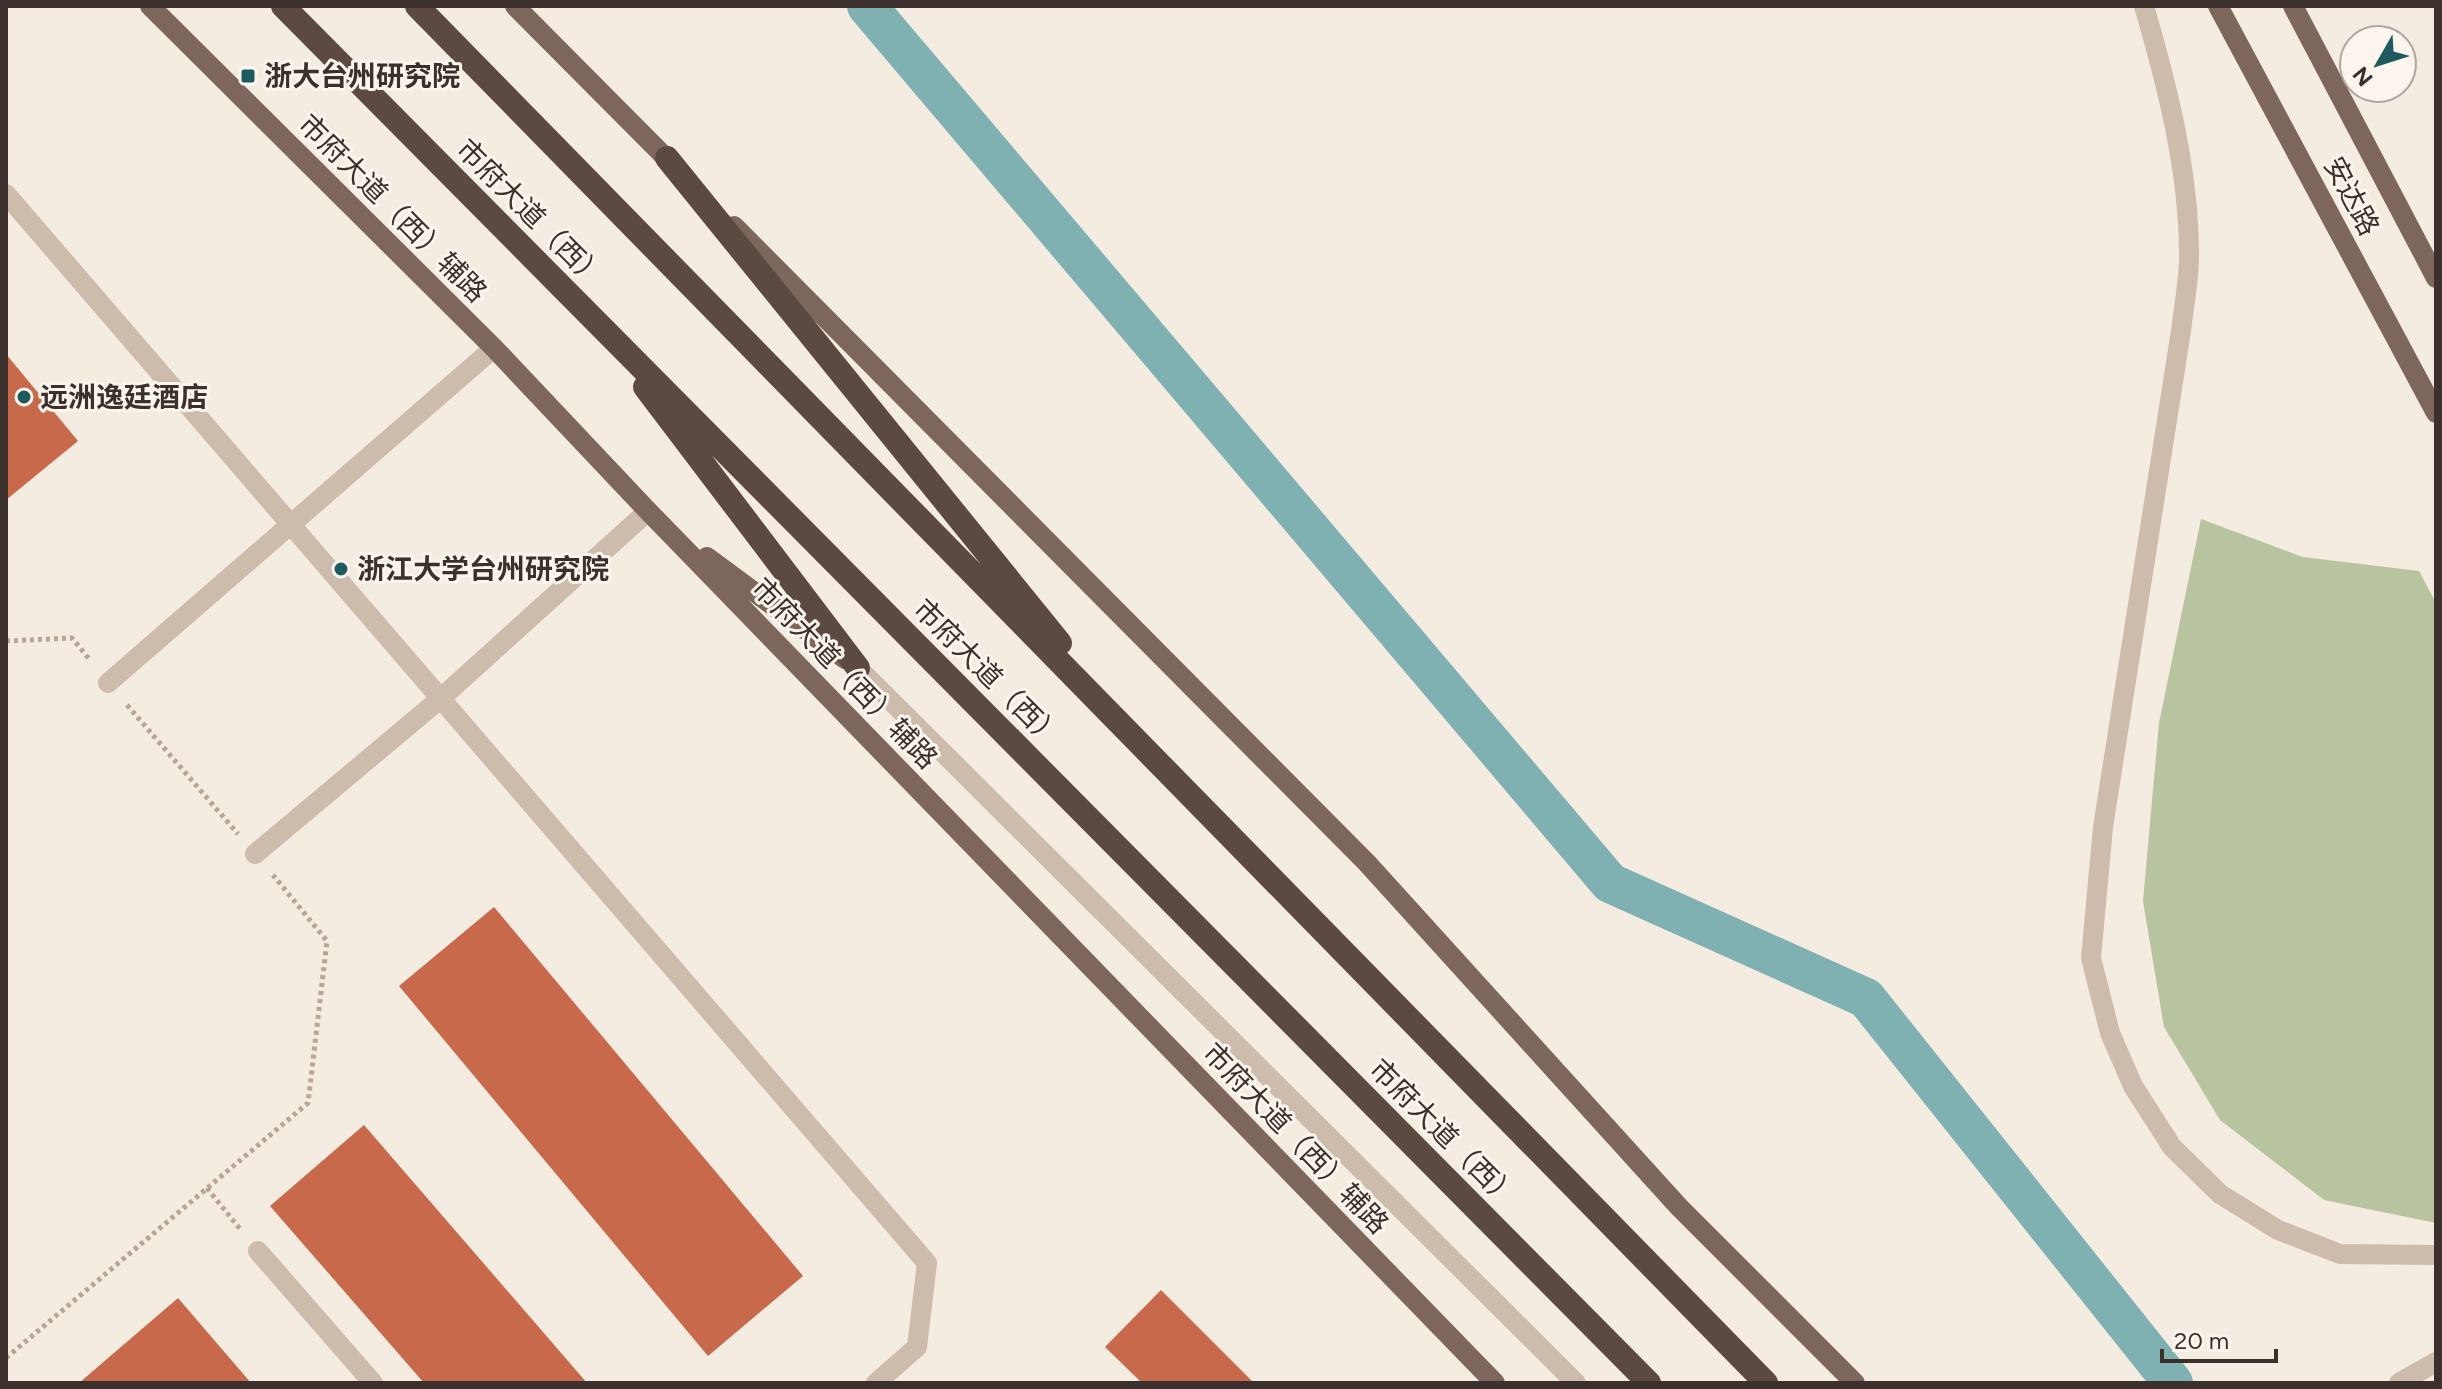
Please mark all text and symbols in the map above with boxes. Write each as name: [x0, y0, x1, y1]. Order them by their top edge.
north arrow: [2338, 24, 2418, 104]
place label: 浙大台州研究院: [264, 59, 460, 93]
text: N: [2347, 61, 2379, 91]
marker: 浙大台州研究院: [239, 67, 257, 85]
street label: 市府大道（西）辅路: [292, 107, 494, 309]
street label: 市府大道（西）: [450, 132, 612, 294]
street label: 安达路: [2317, 151, 2387, 241]
place label: 远洲逸廷酒店: [40, 380, 208, 414]
marker: 远洲逸廷酒店: [15, 388, 33, 406]
place label: 浙江大学台州研究院: [357, 552, 609, 586]
marker: 浙江大学台州研究院: [332, 560, 350, 578]
street label: 市府大道（西）辅路: [745, 571, 945, 775]
street label: 市府大道（西）: [907, 592, 1069, 754]
street label: 市府大道（西）辅路: [1196, 1036, 1396, 1240]
street label: 市府大道（西）: [1363, 1052, 1525, 1214]
scale bar: [2162, 1313, 2276, 1363]
text: 20 m: [2174, 1326, 2229, 1355]

